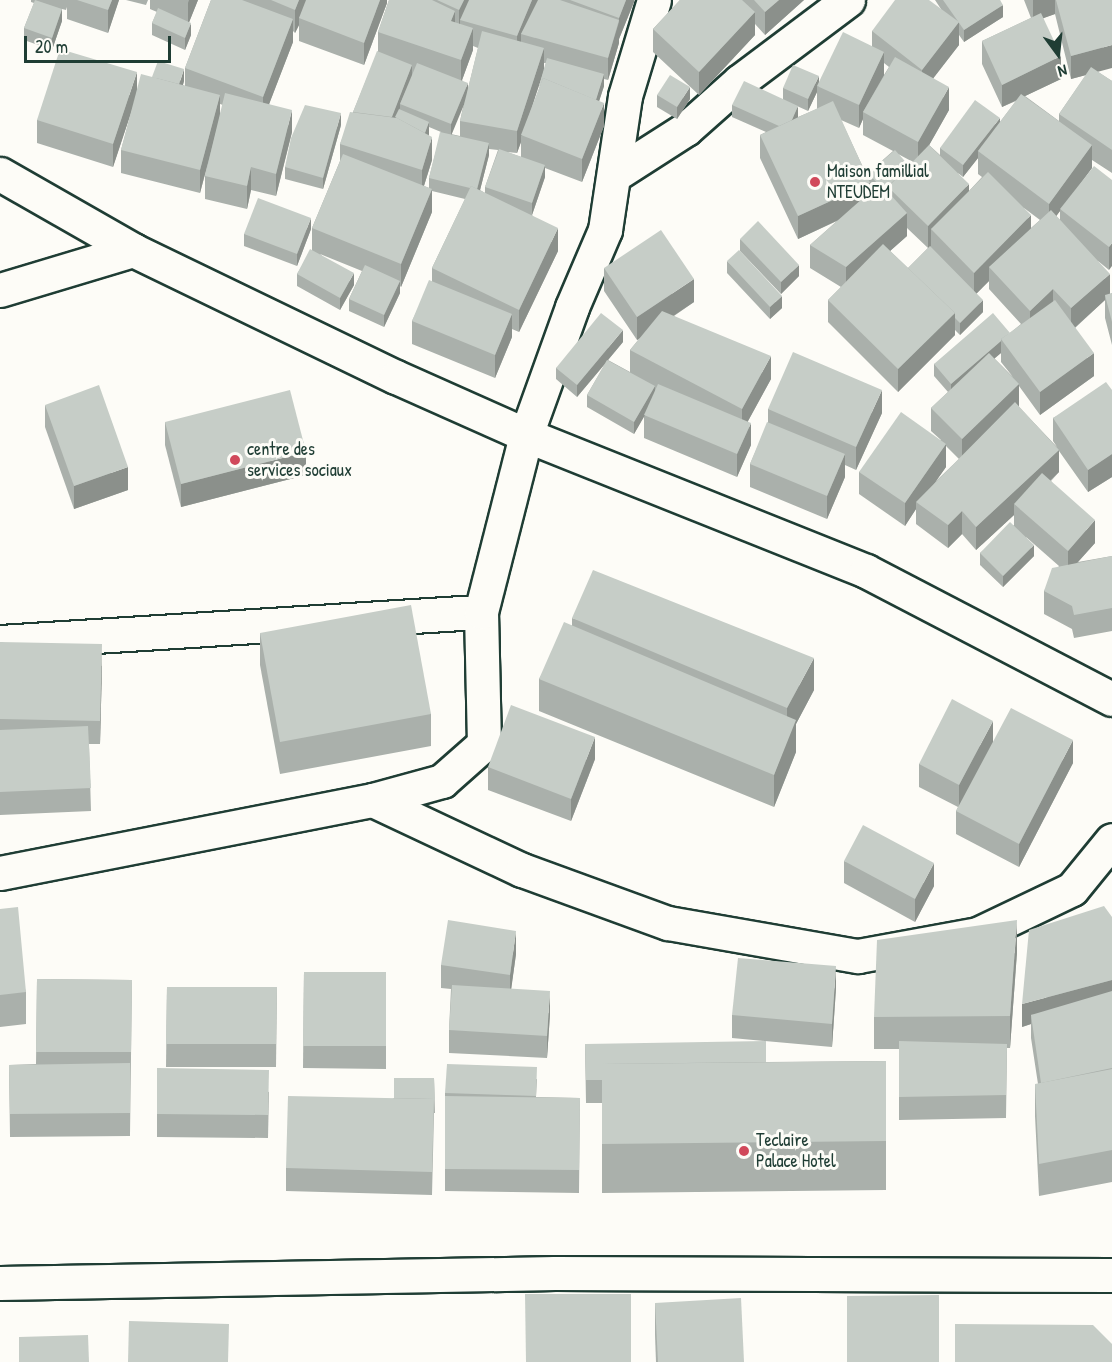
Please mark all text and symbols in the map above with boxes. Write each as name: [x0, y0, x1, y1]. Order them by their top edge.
scale bar: [27, 24, 174, 62]
north arrow: [1028, 24, 1088, 84]
text: 20 m: [35, 34, 68, 59]
text: N: [1056, 60, 1070, 83]
place label: Maison famillial NTEUDEM: [827, 161, 929, 204]
marker: Maison famillial NTEUDEM: [808, 175, 822, 189]
place label: centre des services sociaux: [247, 439, 352, 482]
marker: centre des services sociaux: [228, 453, 242, 467]
place label: Teclaire Palace Hotel: [756, 1130, 836, 1172]
marker: Teclaire Palace Hotel: [737, 1144, 751, 1158]

